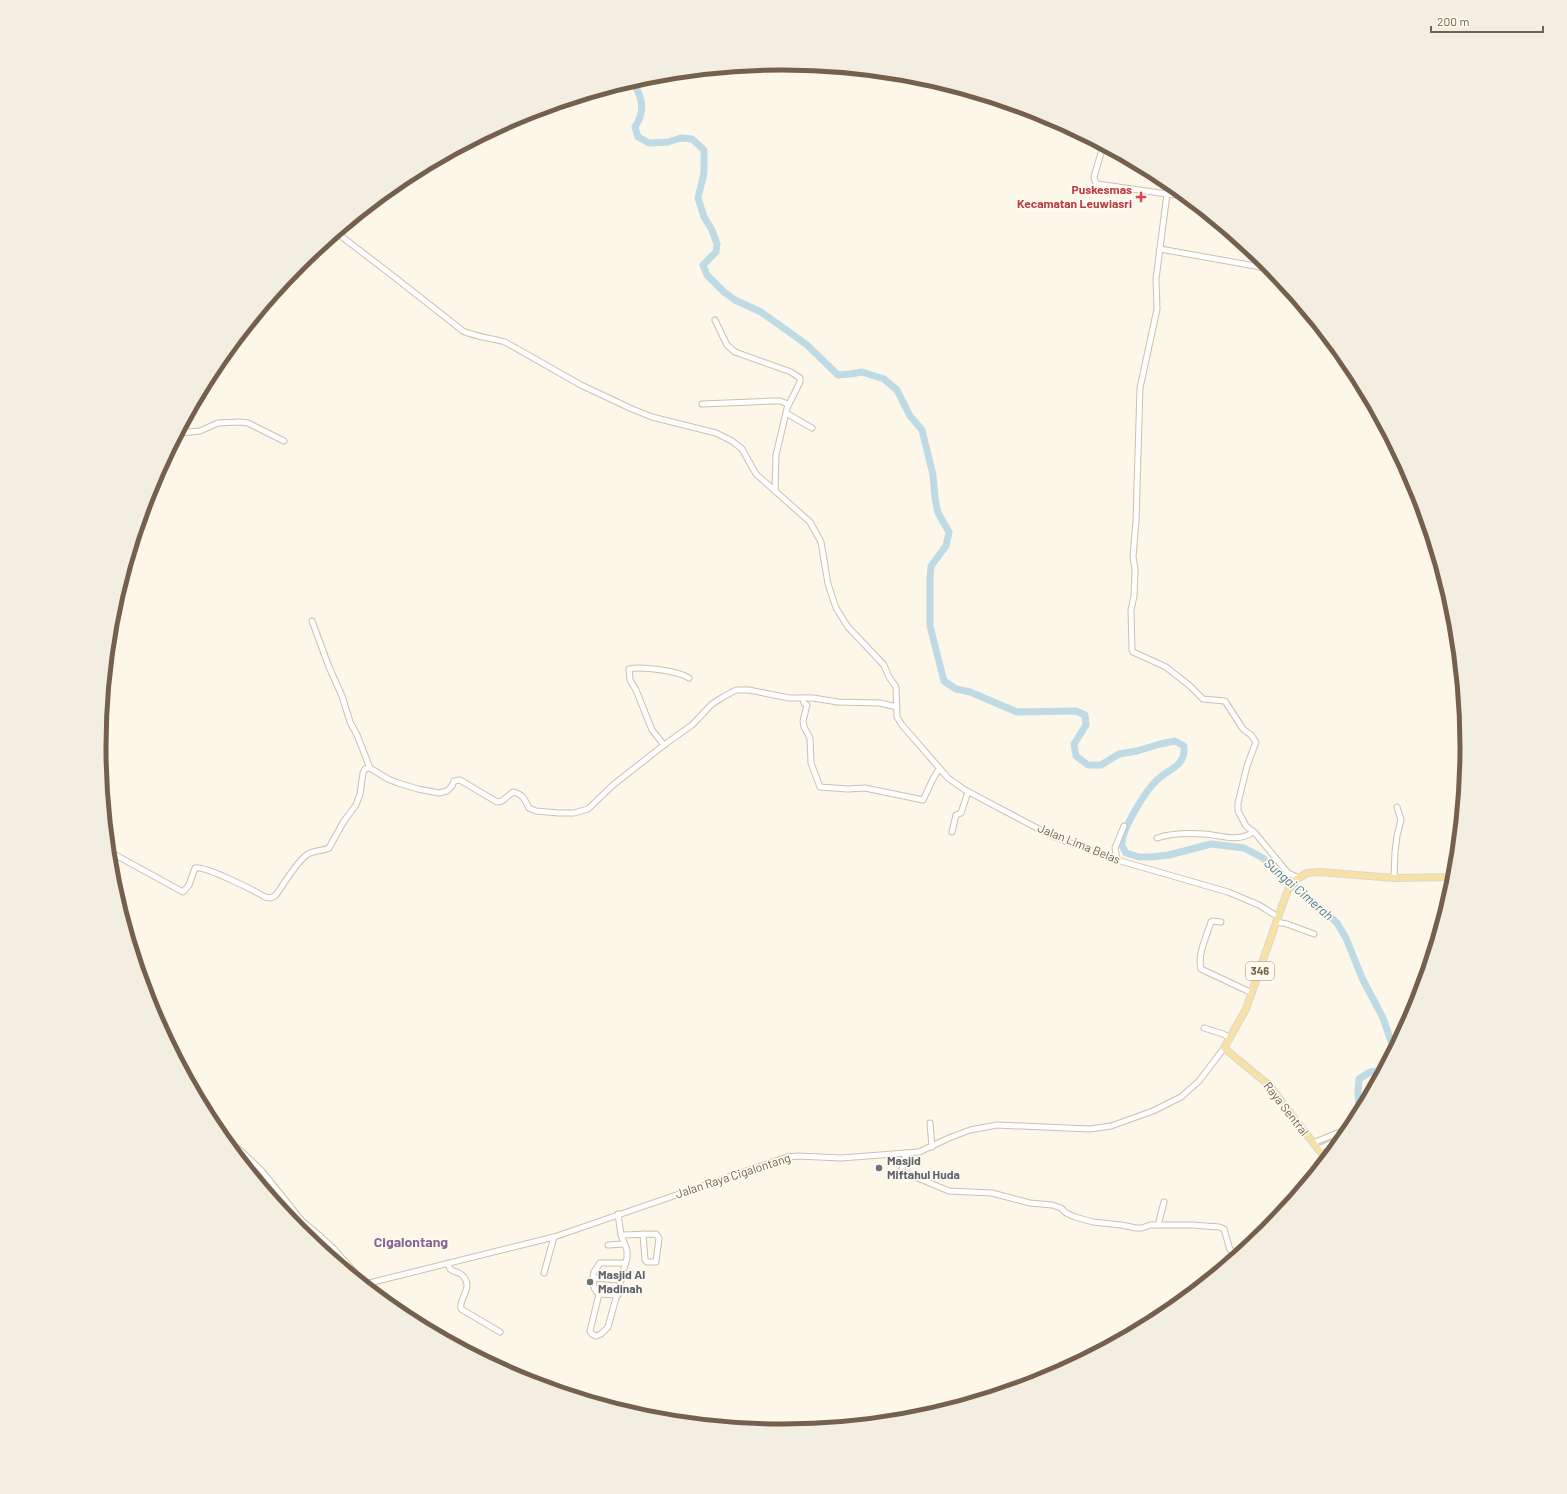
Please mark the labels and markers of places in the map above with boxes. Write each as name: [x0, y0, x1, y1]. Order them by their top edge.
place label: Puskesmas Kecamatan Leuwiasri: [1017, 182, 1132, 210]
marker: Puskesmas Kecamatan Leuwiasri: [1135, 191, 1147, 203]
place label: Masjid Miftahul Huda: [887, 1153, 960, 1181]
marker: Masjid Miftahul Huda: [874, 1163, 884, 1173]
place label: Masjid Al Madinah: [598, 1267, 645, 1295]
marker: Masjid Al Madinah: [585, 1277, 595, 1287]

